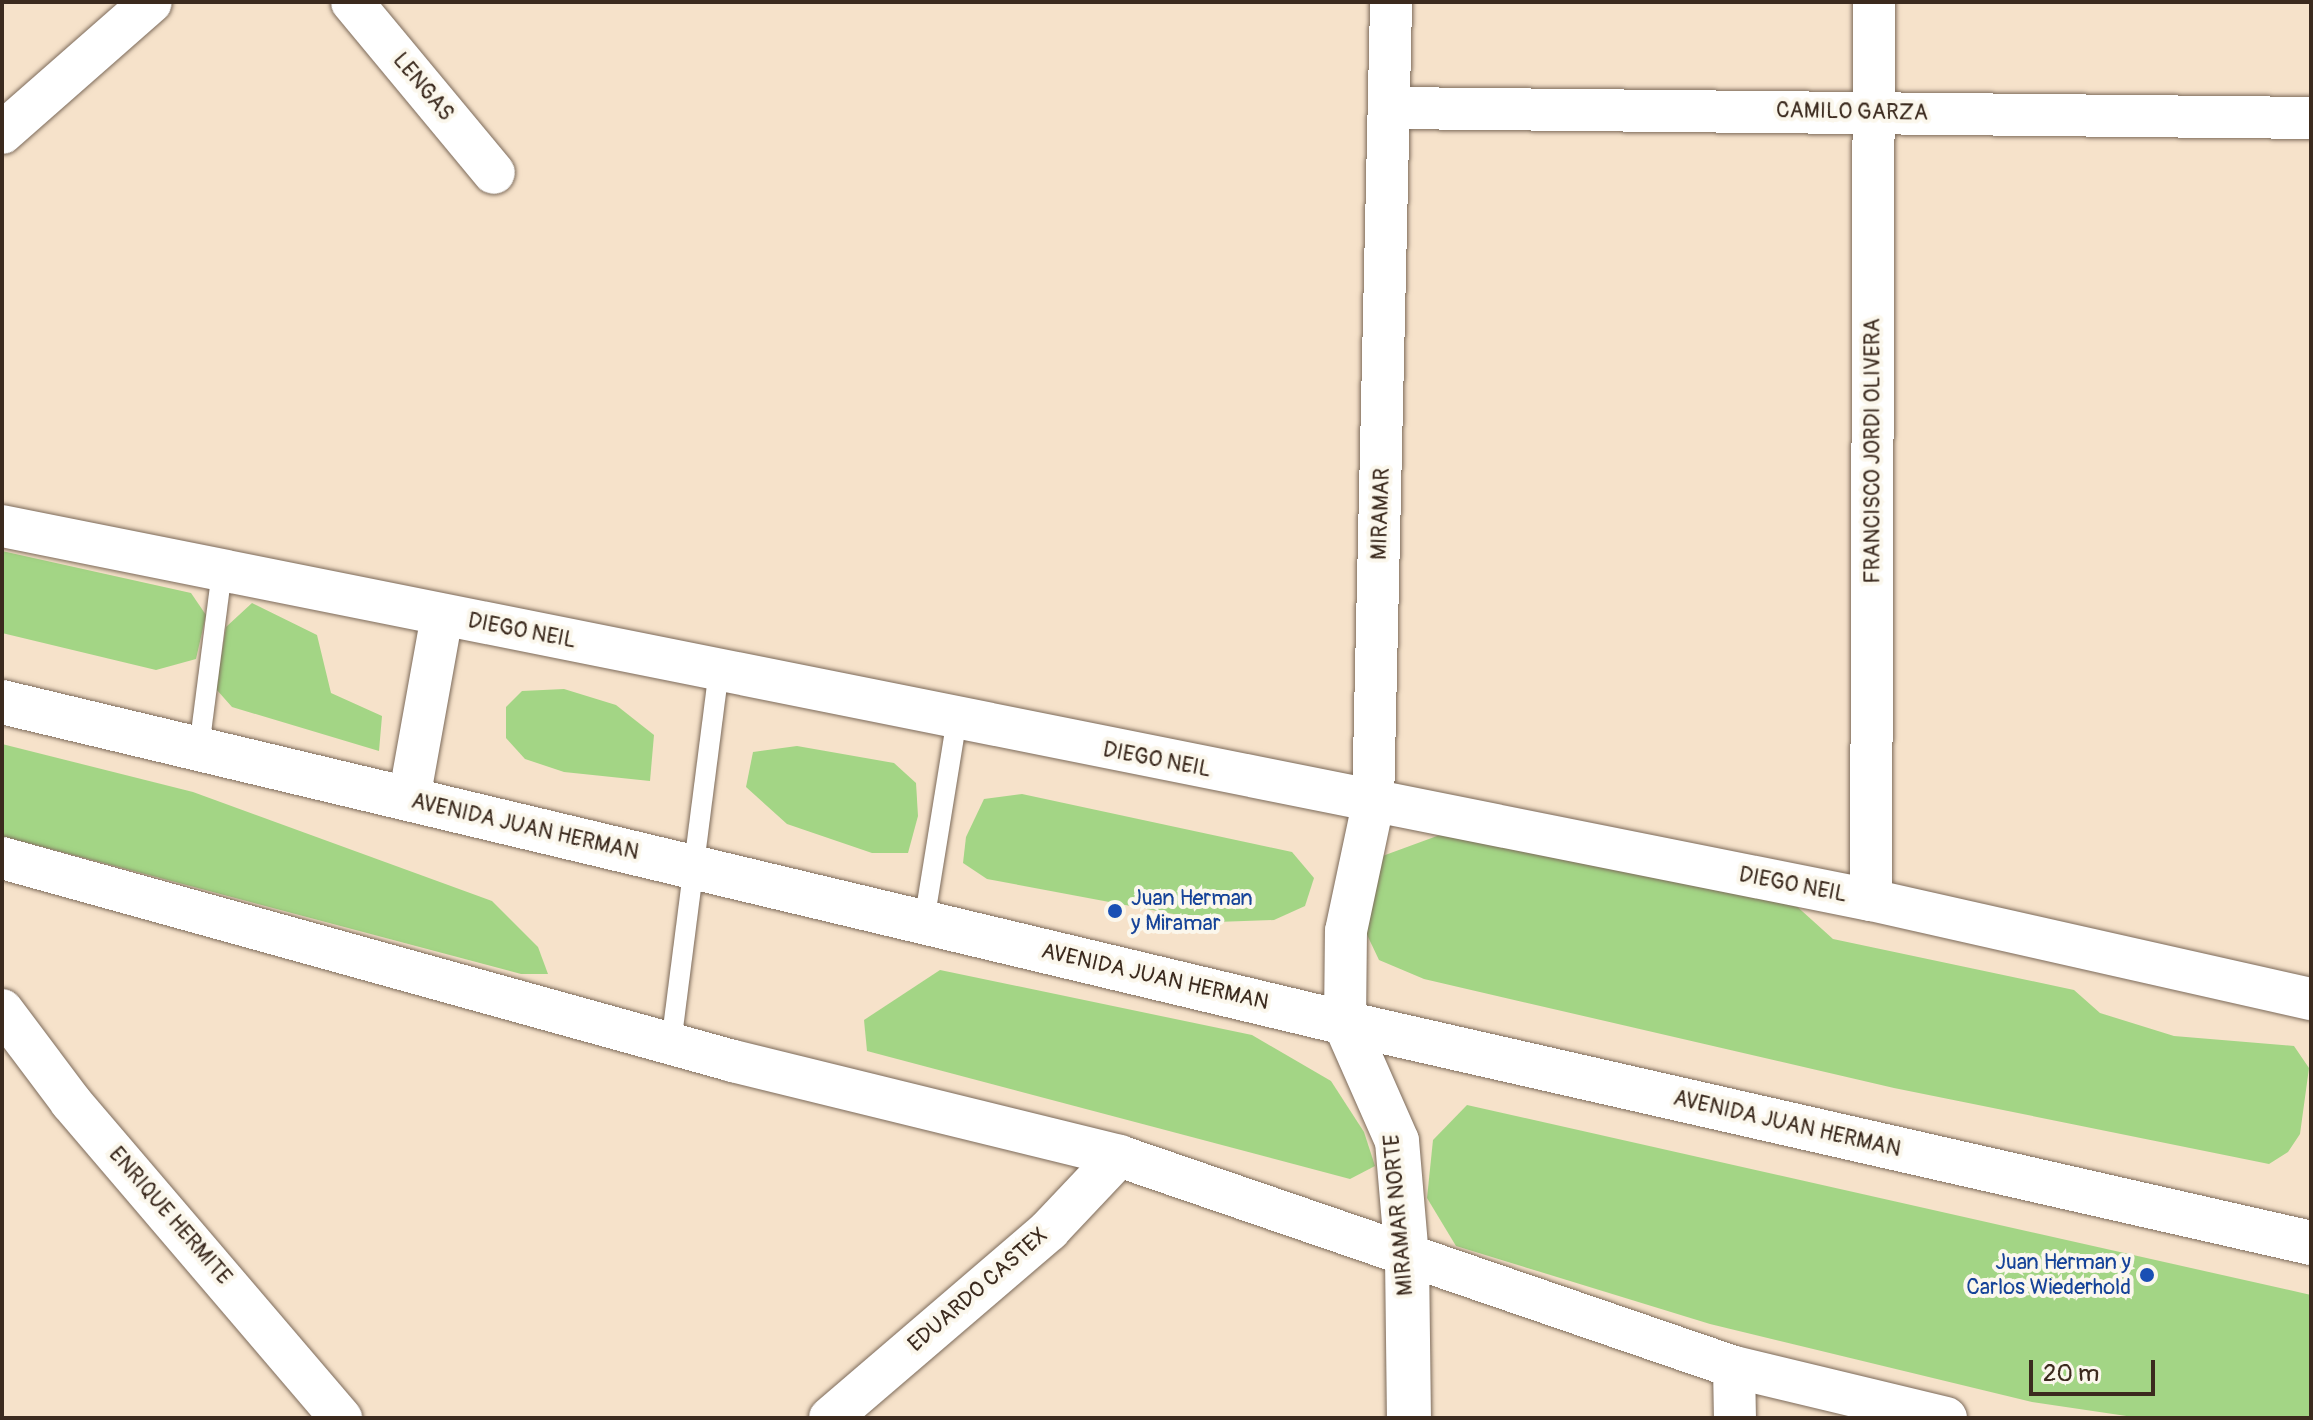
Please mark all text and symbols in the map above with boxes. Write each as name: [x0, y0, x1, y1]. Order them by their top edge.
street label: LENGAS: [387, 48, 459, 126]
street label: CAMILO GARZA: [1776, 97, 1928, 127]
street label: FRANCISCO JORDI OLIVERA: [1860, 318, 1886, 584]
street label: MIRAMAR: [1366, 468, 1396, 560]
street label: DIEGO NEIL: [466, 608, 578, 654]
street label: DIEGO NEIL: [1101, 737, 1213, 783]
street label: AVENIDA JUAN HERMAN: [409, 788, 641, 866]
street label: DIEGO NEIL: [1737, 862, 1849, 908]
place label: Juan Herman y Miramar: [1131, 885, 1253, 936]
marker: Juan Herman y Miramar: [1106, 902, 1124, 920]
street label: AVENIDA JUAN HERMAN: [1039, 938, 1271, 1016]
street label: AVENIDA JUAN HERMAN: [1671, 1085, 1903, 1163]
street label: MIRAMAR NORTE: [1379, 1133, 1419, 1297]
street label: ENRIQUE HERMITE: [103, 1142, 237, 1290]
street label: EDUARDO CASTEX: [903, 1222, 1053, 1358]
place label: Juan Herman y Carlos Wiederhold: [1966, 1249, 2131, 1300]
marker: Juan Herman y Carlos Wiederhold: [2138, 1266, 2156, 1284]
scale bar: [2033, 1344, 2159, 1394]
text: 20 m: [2043, 1359, 2099, 1388]

